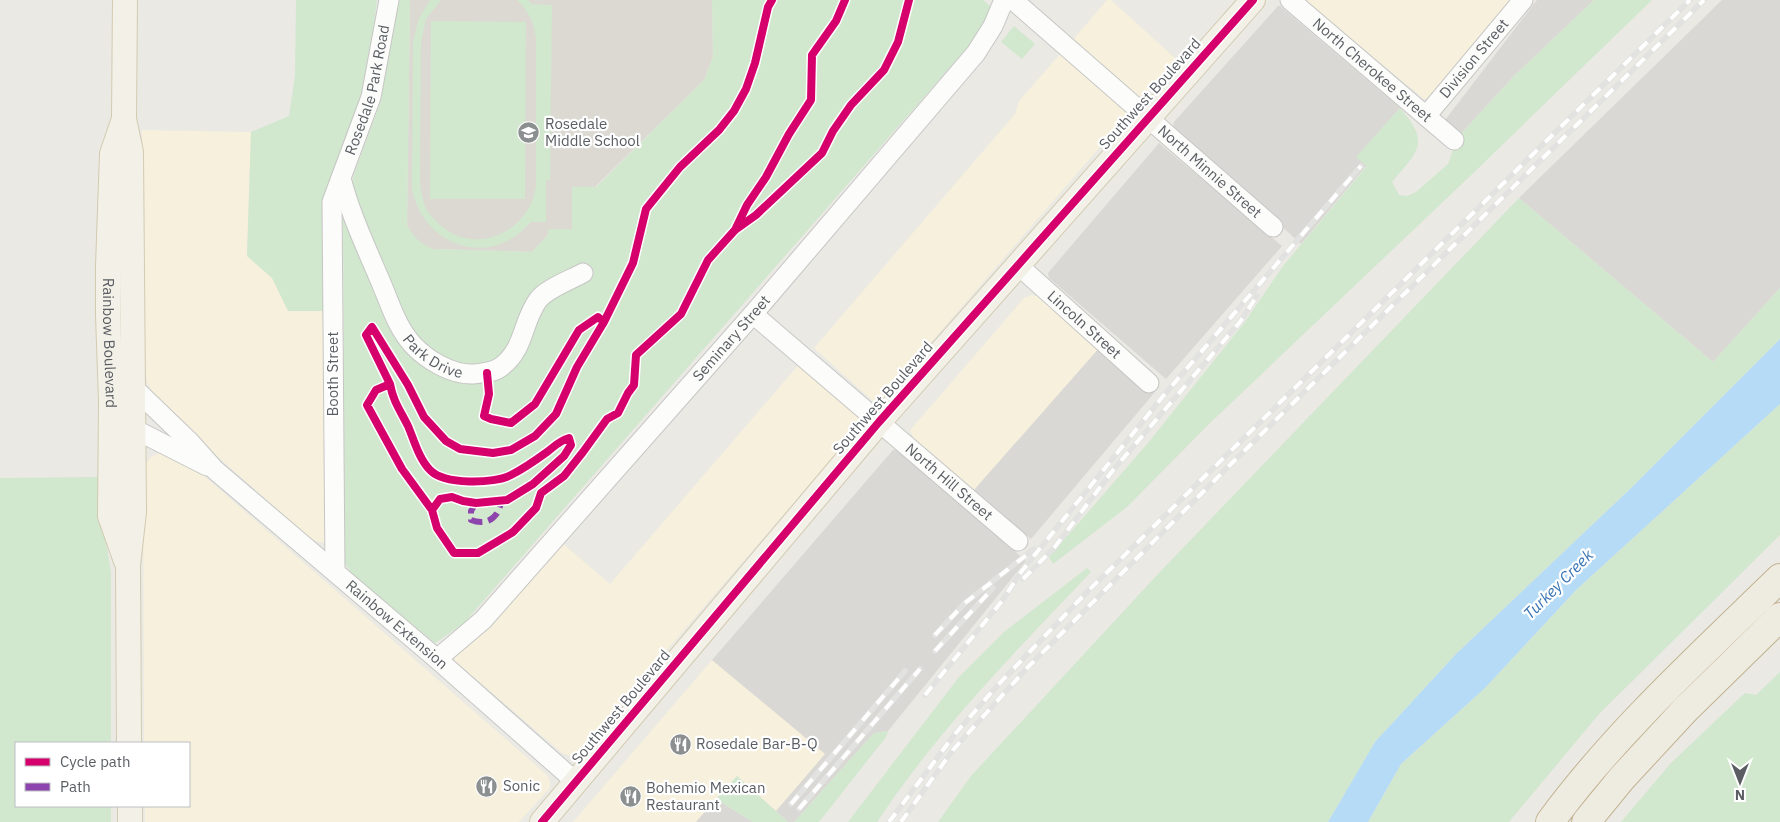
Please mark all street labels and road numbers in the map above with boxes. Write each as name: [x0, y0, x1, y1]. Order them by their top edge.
street label: North Cherokee Street: [1309, 14, 1436, 126]
street label: Division Street: [1435, 15, 1512, 102]
street label: Rosedale Park Road: [340, 23, 393, 158]
street label: Southwest Boulevard: [1095, 34, 1205, 153]
street label: North Minnie Street: [1154, 121, 1266, 222]
street label: Rainbow Boulevard: [99, 278, 121, 408]
street label: Lincoln Street: [1044, 286, 1125, 362]
street label: Seminary Street: [688, 291, 774, 385]
street label: Park Drive: [399, 330, 465, 382]
street label: Booth Street: [323, 331, 342, 417]
street label: Southwest Boulevard: [828, 337, 937, 458]
street label: North Hill Street: [902, 439, 997, 524]
street label: Rainbow Extension: [342, 576, 452, 673]
street label: Southwest Boulevard: [567, 646, 674, 768]

